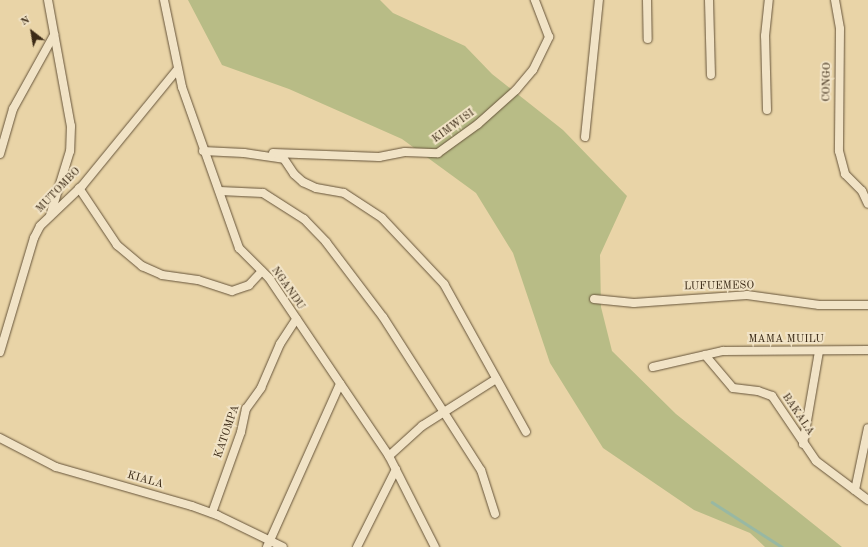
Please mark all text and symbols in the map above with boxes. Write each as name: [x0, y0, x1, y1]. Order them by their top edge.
north arrow: [12, 12, 52, 52]
text: N: [19, 14, 32, 28]
street label: CONGO: [821, 62, 835, 102]
street label: KIMWISI: [430, 107, 478, 147]
street label: MUTOMBO: [34, 166, 84, 216]
street label: NGANDU: [267, 265, 307, 313]
street label: LUFUEMESO: [684, 280, 754, 294]
street label: MAMA MUILU: [748, 333, 824, 347]
street label: BAKALA: [778, 391, 816, 439]
street label: KATOMPA: [213, 404, 243, 460]
street label: KIALA: [125, 470, 165, 492]

